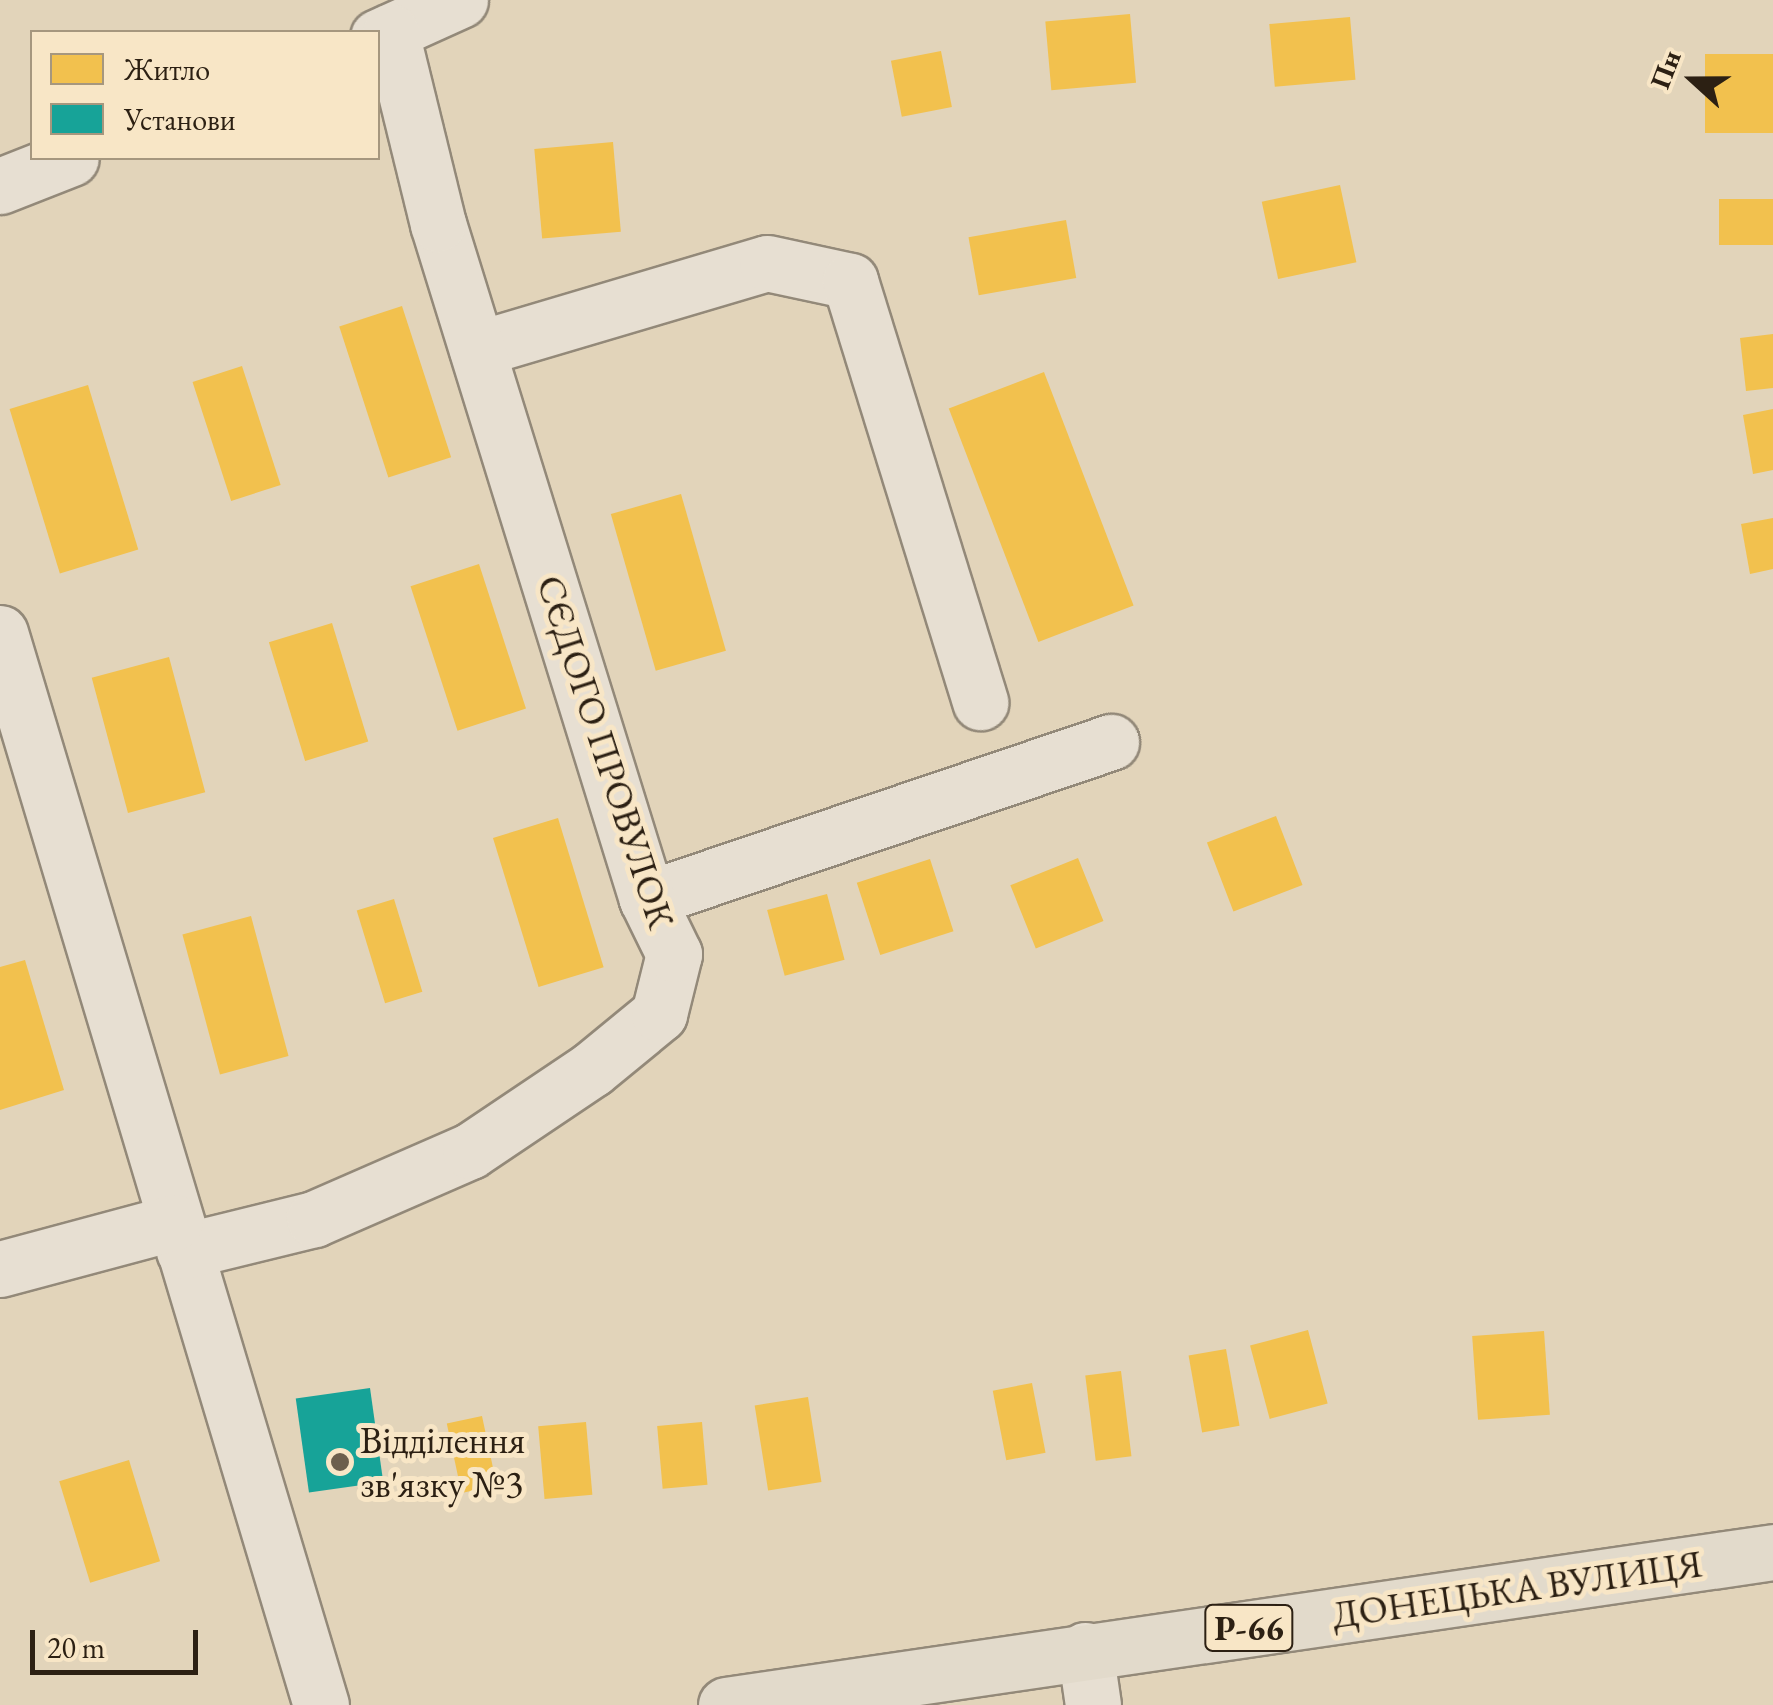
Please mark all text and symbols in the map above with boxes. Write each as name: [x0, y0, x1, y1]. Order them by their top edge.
legend: [30, 30, 380, 160]
north arrow: [1643, 30, 1743, 130]
text: Пн: [1641, 45, 1689, 94]
text: Житло: [124, 50, 210, 89]
text: Установи: [124, 100, 236, 139]
street label: СЄДОГО ПРОВУЛОК: [527, 570, 685, 934]
place label: Відділення зв'язку №3: [360, 1417, 525, 1506]
marker: Відділення зв'язку №3: [329, 1451, 351, 1473]
street label: ДОНЕЦЬКА ВУЛИЦЯ: [1329, 1540, 1705, 1638]
road number: Р-66: [1204, 1598, 1294, 1658]
scale bar: [35, 1610, 202, 1672]
text: 20 m: [47, 1628, 105, 1667]

